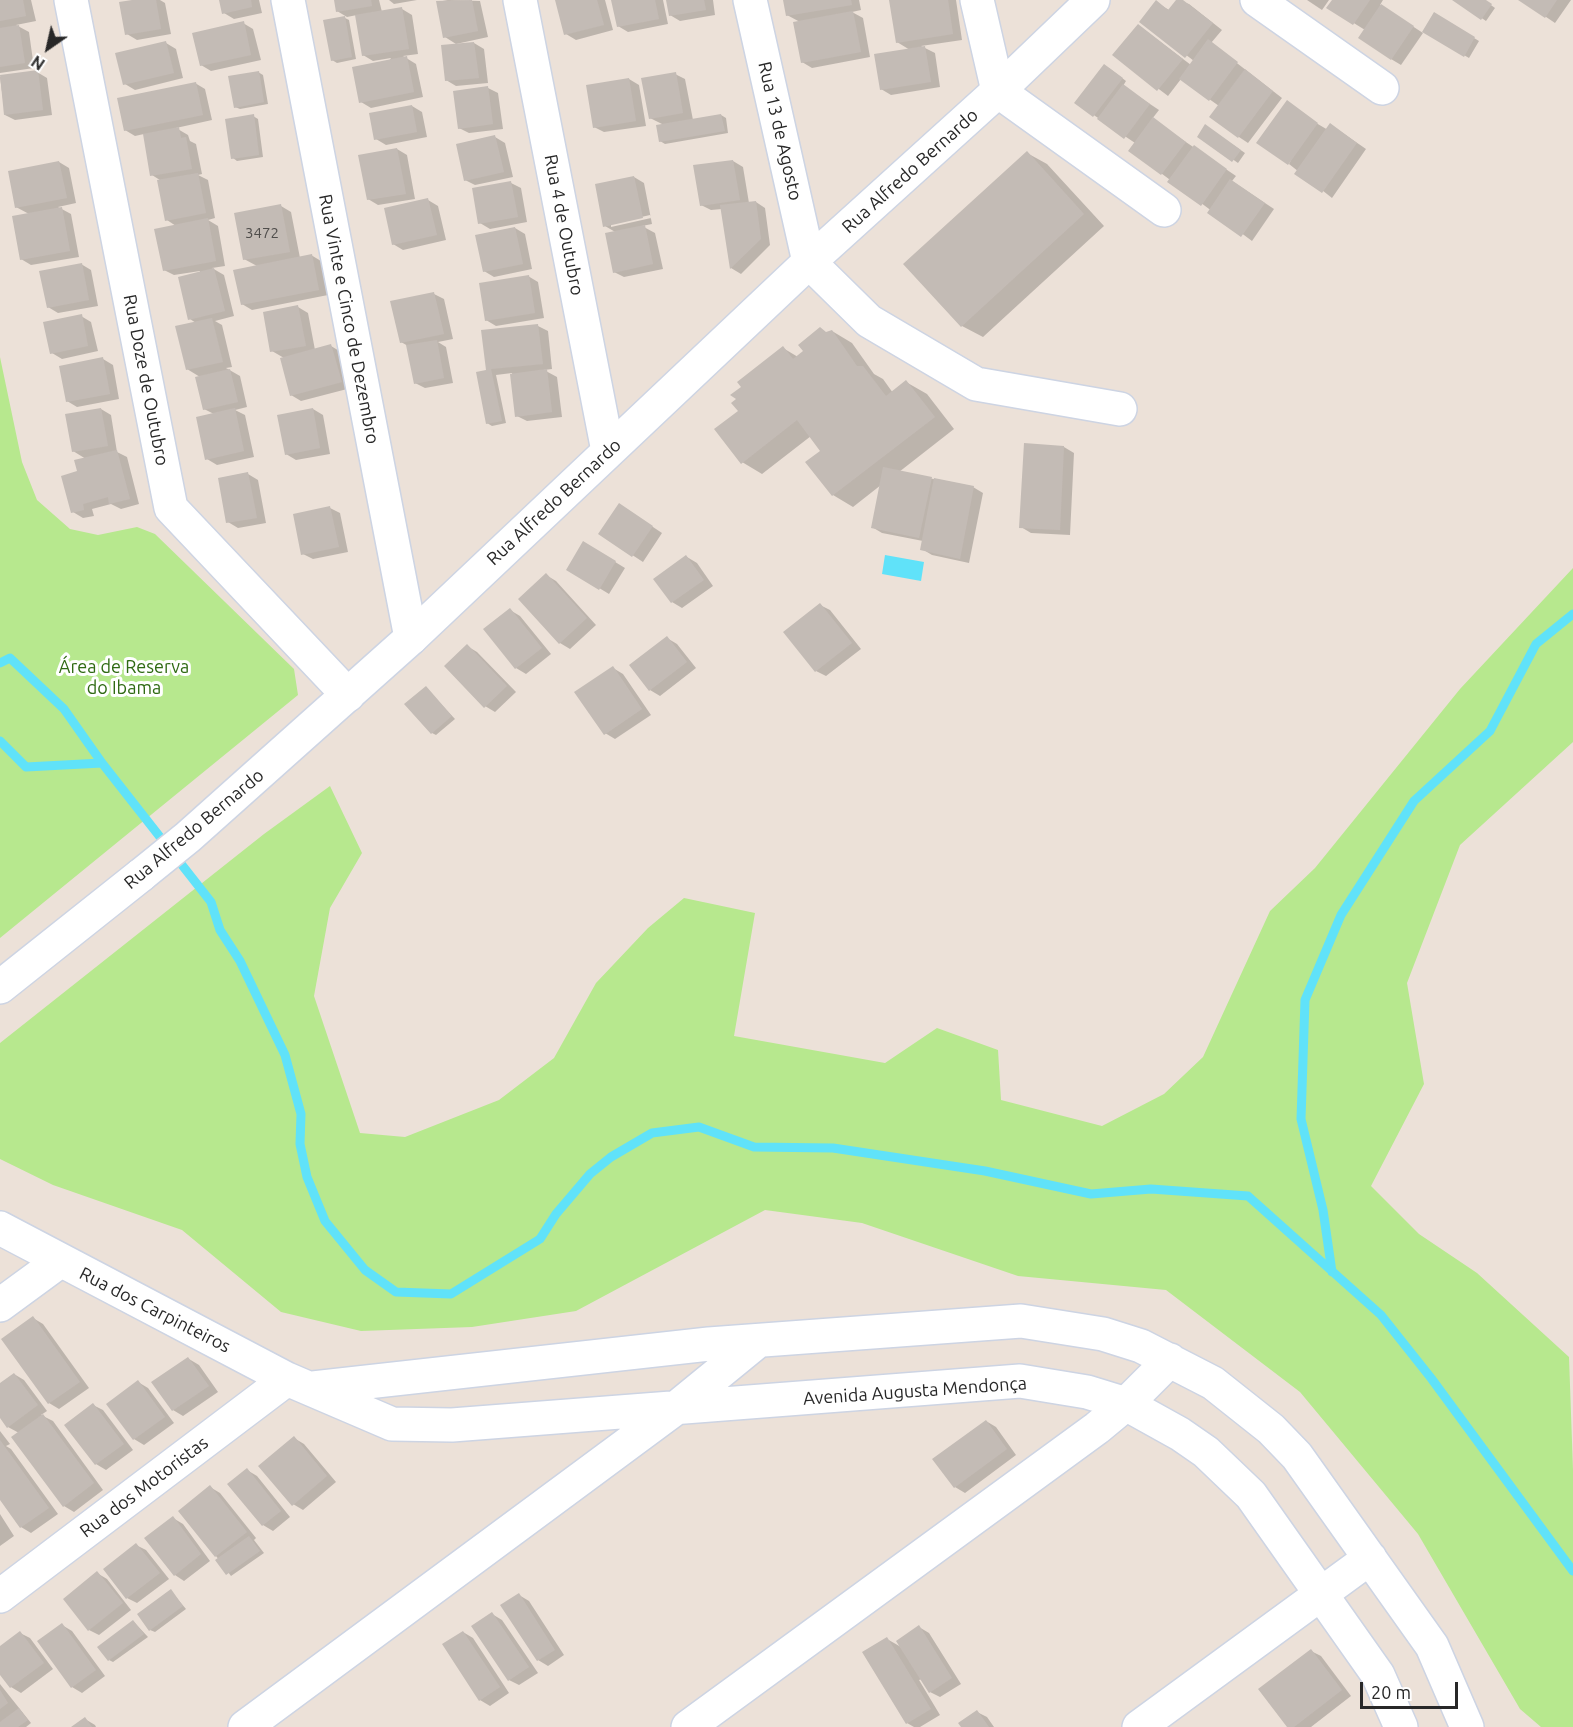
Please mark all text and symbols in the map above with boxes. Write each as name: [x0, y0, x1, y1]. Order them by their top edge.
north arrow: [18, 18, 78, 78]
text: N: [28, 52, 48, 74]
street label: Rua 13 de Agosto: [754, 59, 806, 203]
street label: Rua Alfredo Bernardo: [838, 104, 982, 238]
street label: Rua 4 de Outubro: [540, 153, 588, 297]
street label: Rua Vinte e Cinco de Dezembro: [314, 192, 384, 446]
house number: 3472: [245, 224, 279, 242]
street label: Rua Doze de Outubro: [119, 292, 173, 468]
street label: Rua Alfredo Bernardo: [482, 434, 626, 570]
park label: Área de Reserva do Ibama: [59, 656, 189, 698]
street label: Rua Alfredo Bernardo: [120, 764, 268, 894]
street label: Rua dos Carpinteiros: [76, 1263, 234, 1357]
street label: Avenida Augusta Mendonça: [802, 1372, 1028, 1410]
street label: Rua dos Motoristas: [76, 1432, 212, 1542]
scale bar: [1363, 1670, 1460, 1708]
text: 20 m: [1371, 1682, 1411, 1702]

